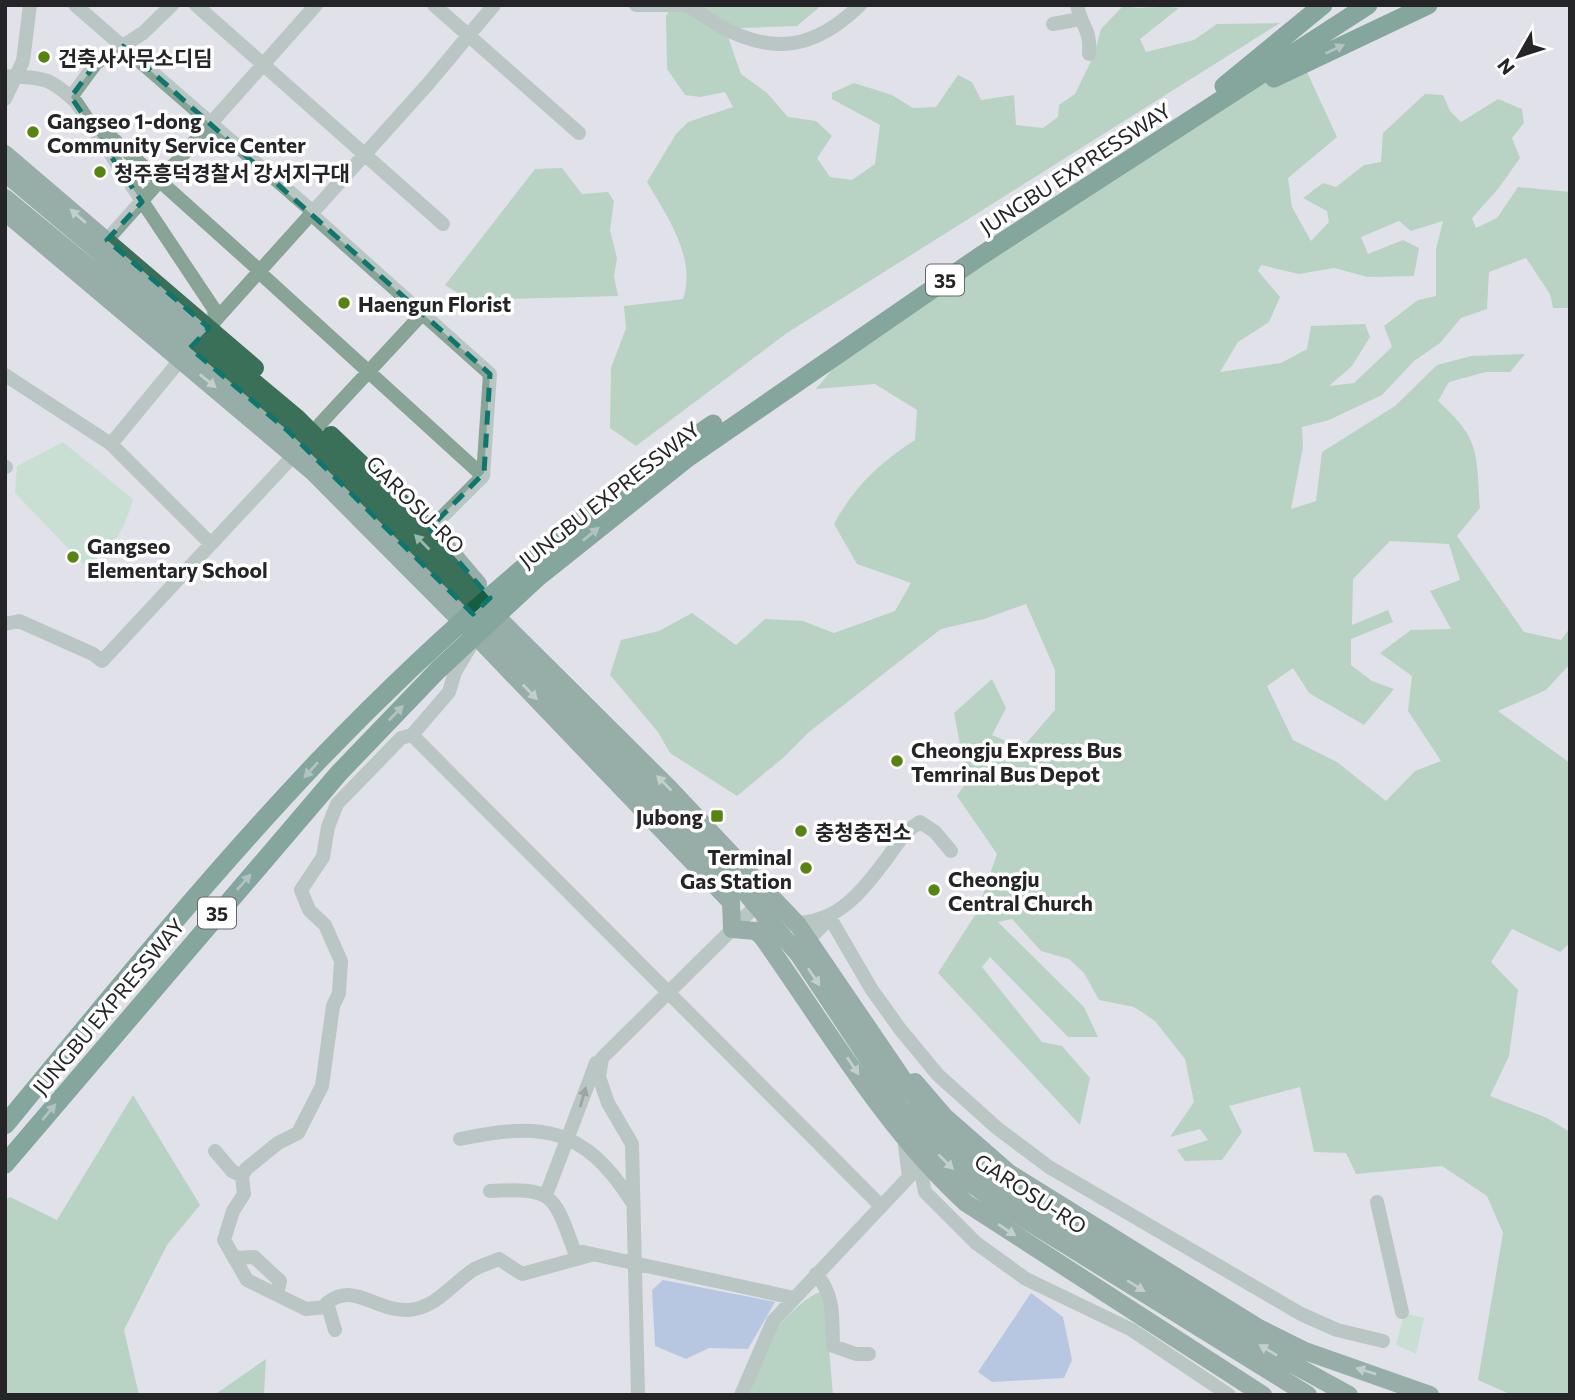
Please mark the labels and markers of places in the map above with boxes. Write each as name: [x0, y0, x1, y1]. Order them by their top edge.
place label: 건축사사무소디딤: [58, 45, 213, 70]
marker: 건축사사무소디딤: [36, 49, 52, 65]
place label: Gangseo 1-dong Community Service Center: [47, 108, 306, 157]
marker: Gangseo 1-dong Community Service Center: [25, 124, 41, 140]
place label: 청주흥덕경찰서 강서지구대: [114, 160, 350, 185]
marker: 청주흥덕경찰서 강서지구대: [92, 164, 108, 180]
place label: Haengun Florist: [358, 291, 511, 316]
marker: Haengun Florist: [336, 295, 352, 311]
place label: Gangseo Elementary School: [87, 533, 268, 582]
marker: Gangseo Elementary School: [65, 549, 81, 565]
place label: Cheongju Express Bus Temrinal Bus Depot: [911, 737, 1122, 786]
marker: Cheongju Express Bus Temrinal Bus Depot: [889, 753, 905, 769]
place label: Jubong: [636, 804, 703, 829]
marker: Jubong: [709, 808, 725, 824]
place label: 충청충전소: [815, 819, 912, 844]
marker: 충청충전소: [793, 823, 809, 839]
place label: Terminal Gas Station: [680, 844, 792, 893]
marker: Terminal Gas Station: [798, 860, 814, 876]
place label: Cheongju Central Church: [948, 866, 1093, 915]
marker: Cheongju Central Church: [926, 882, 942, 898]

